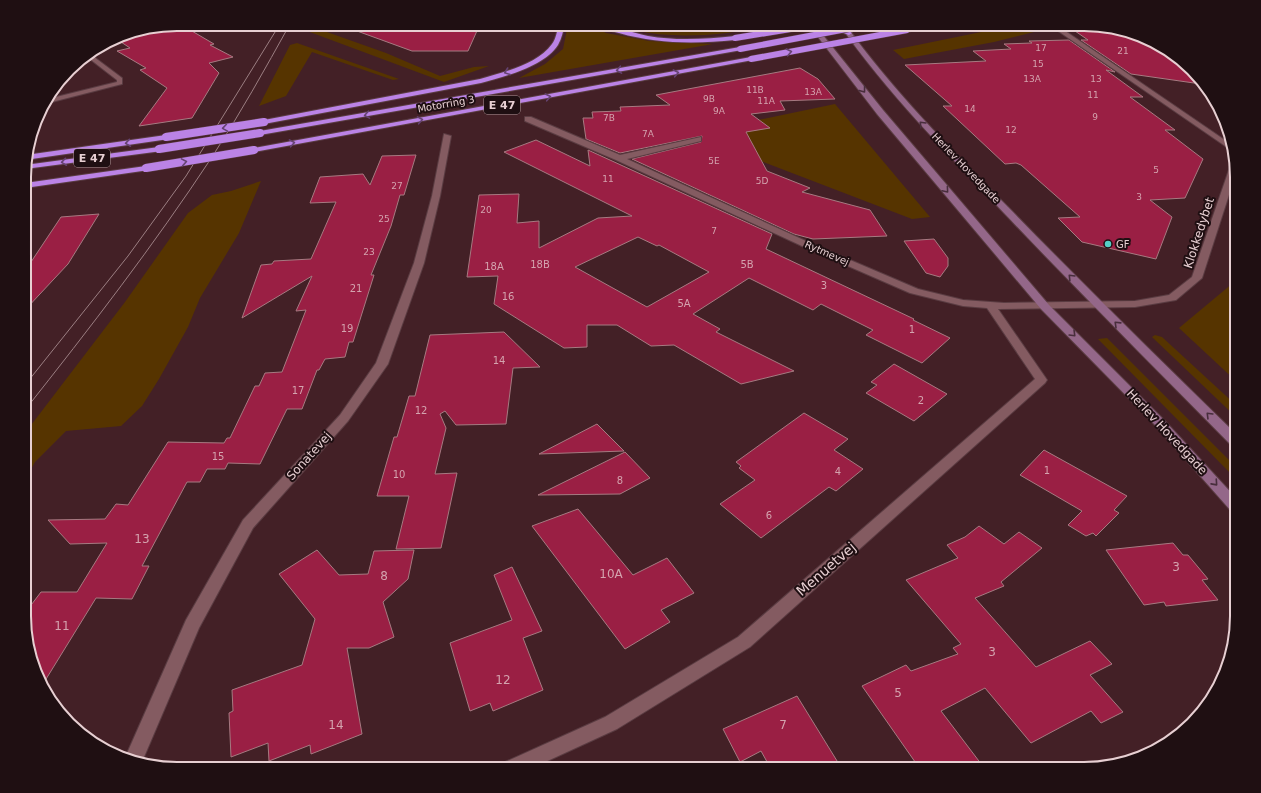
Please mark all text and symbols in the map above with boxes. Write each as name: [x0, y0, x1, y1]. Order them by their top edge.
house number: 17: [1035, 43, 1047, 53]
house number: 21: [1117, 46, 1129, 56]
one-way arrow: [786, 48, 793, 56]
house number: 15: [1032, 59, 1044, 69]
one-way arrow: [616, 66, 622, 74]
one-way arrow: [504, 68, 511, 76]
one-way arrow: [673, 69, 679, 78]
house number: 13A: [1023, 74, 1042, 84]
house number: 13: [1090, 74, 1102, 84]
house number: 11B: [746, 85, 764, 95]
one-way arrow: [859, 85, 866, 92]
house number: 13A: [804, 87, 823, 97]
house number: 11: [1087, 90, 1099, 100]
one-way arrow: [545, 93, 551, 101]
street label: Motorring 3: [417, 94, 475, 114]
house number: 9B: [703, 94, 715, 104]
road number: E 47: [484, 96, 520, 114]
house number: 11A: [757, 96, 776, 106]
house number: 14: [964, 104, 976, 114]
house number: 9A: [713, 106, 726, 116]
one-way arrow: [364, 110, 370, 119]
house number: 9: [1092, 112, 1098, 122]
house number: 7B: [603, 113, 615, 123]
one-way arrow: [417, 116, 423, 125]
one-way arrow: [919, 121, 927, 129]
one-way arrow: [222, 123, 228, 132]
house number: 12: [1005, 125, 1017, 135]
house number: 7A: [642, 129, 655, 139]
street label: Herlev Hovedgade: [930, 131, 1002, 205]
one-way arrow: [125, 138, 131, 147]
one-way arrow: [289, 139, 295, 148]
road number: E 47: [74, 149, 110, 167]
house number: 5E: [708, 156, 720, 166]
one-way arrow: [61, 157, 67, 166]
one-way arrow: [181, 158, 188, 167]
house number: 5: [1153, 165, 1159, 175]
house number: 11: [602, 174, 614, 184]
house number: 5D: [756, 176, 768, 186]
house number: 27: [391, 181, 403, 191]
one-way arrow: [942, 185, 949, 193]
house number: 3: [1136, 192, 1142, 202]
street label: Klokkedybet: [1181, 195, 1217, 270]
house number: 20: [480, 205, 492, 215]
house number: 25: [378, 214, 390, 224]
house number: 7: [711, 226, 717, 236]
street label: Rytmevej: [803, 238, 851, 268]
marker: GF: [1103, 239, 1113, 249]
place label: GF: [1116, 239, 1130, 250]
house number: 23: [363, 247, 375, 257]
house number: 18B: [530, 259, 550, 270]
house number: 5B: [740, 259, 754, 270]
house number: 18A: [484, 261, 504, 272]
one-way arrow: [1068, 274, 1076, 282]
house number: 3: [821, 280, 827, 291]
house number: 21: [350, 283, 362, 294]
house number: 16: [502, 291, 514, 302]
house number: 5A: [677, 298, 691, 309]
one-way arrow: [1114, 321, 1122, 329]
house number: 19: [341, 323, 353, 334]
house number: 1: [909, 324, 915, 335]
one-way arrow: [1068, 329, 1076, 337]
house number: 14: [493, 355, 505, 366]
house number: 17: [292, 385, 304, 396]
street label: Herlev Hovedgade: [1124, 386, 1210, 478]
house number: 2: [918, 395, 924, 406]
house number: 12: [415, 405, 427, 416]
one-way arrow: [1206, 412, 1214, 420]
street label: Sonatevej: [284, 429, 334, 483]
house number: 15: [212, 451, 224, 462]
house number: 1: [1044, 465, 1050, 476]
house number: 4: [835, 466, 841, 477]
house number: 10: [393, 469, 405, 480]
house number: 8: [617, 475, 623, 486]
one-way arrow: [1210, 479, 1217, 486]
house number: 6: [766, 510, 772, 521]
house number: 13: [134, 532, 150, 546]
street label: Menuetvej: [793, 539, 859, 599]
house number: 3: [1172, 560, 1180, 574]
house number: 10A: [599, 567, 624, 581]
house number: 8: [380, 569, 388, 583]
house number: 11: [54, 619, 70, 633]
house number: 3: [988, 645, 996, 659]
house number: 12: [495, 673, 511, 687]
house number: 5: [894, 686, 902, 700]
house number: 14: [328, 718, 344, 732]
house number: 7: [779, 718, 787, 732]

